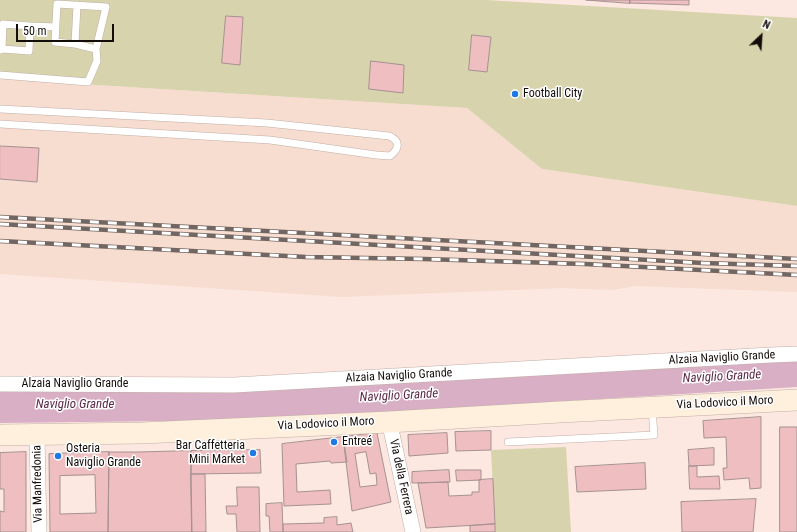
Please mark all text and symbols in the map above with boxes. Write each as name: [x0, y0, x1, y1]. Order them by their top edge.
scale bar: [18, 16, 116, 42]
north arrow: [741, 16, 781, 56]
text: N: [760, 17, 772, 32]
text: 50 m: [23, 24, 47, 38]
place label: Football City: [523, 87, 582, 101]
marker: Football City: [510, 89, 520, 99]
street label: Alzaia Naviglio Grande: [668, 348, 776, 368]
street label: Alzaia Naviglio Grande: [345, 366, 453, 386]
water label: Naviglio Grande: [682, 367, 762, 387]
street label: Alzaia Naviglio Grande: [22, 377, 128, 391]
water label: Naviglio Grande: [359, 386, 439, 406]
street label: Via Lodovico il Moro: [676, 393, 774, 413]
water label: Naviglio Grande: [36, 397, 114, 413]
street label: Via Lodovico il Moro: [277, 414, 375, 434]
place label: Entreé: [342, 435, 372, 449]
marker: Entreé: [329, 437, 339, 447]
street label: Via della Ferrera: [386, 438, 416, 516]
place label: Bar Caffetteria Mini Market: [176, 439, 245, 467]
place label: Osteria Naviglio Grande: [66, 442, 141, 470]
street label: Via Manfredonia: [30, 445, 46, 523]
marker: Bar Caffetteria Mini Market: [248, 448, 258, 458]
marker: Osteria Naviglio Grande: [53, 451, 63, 461]

